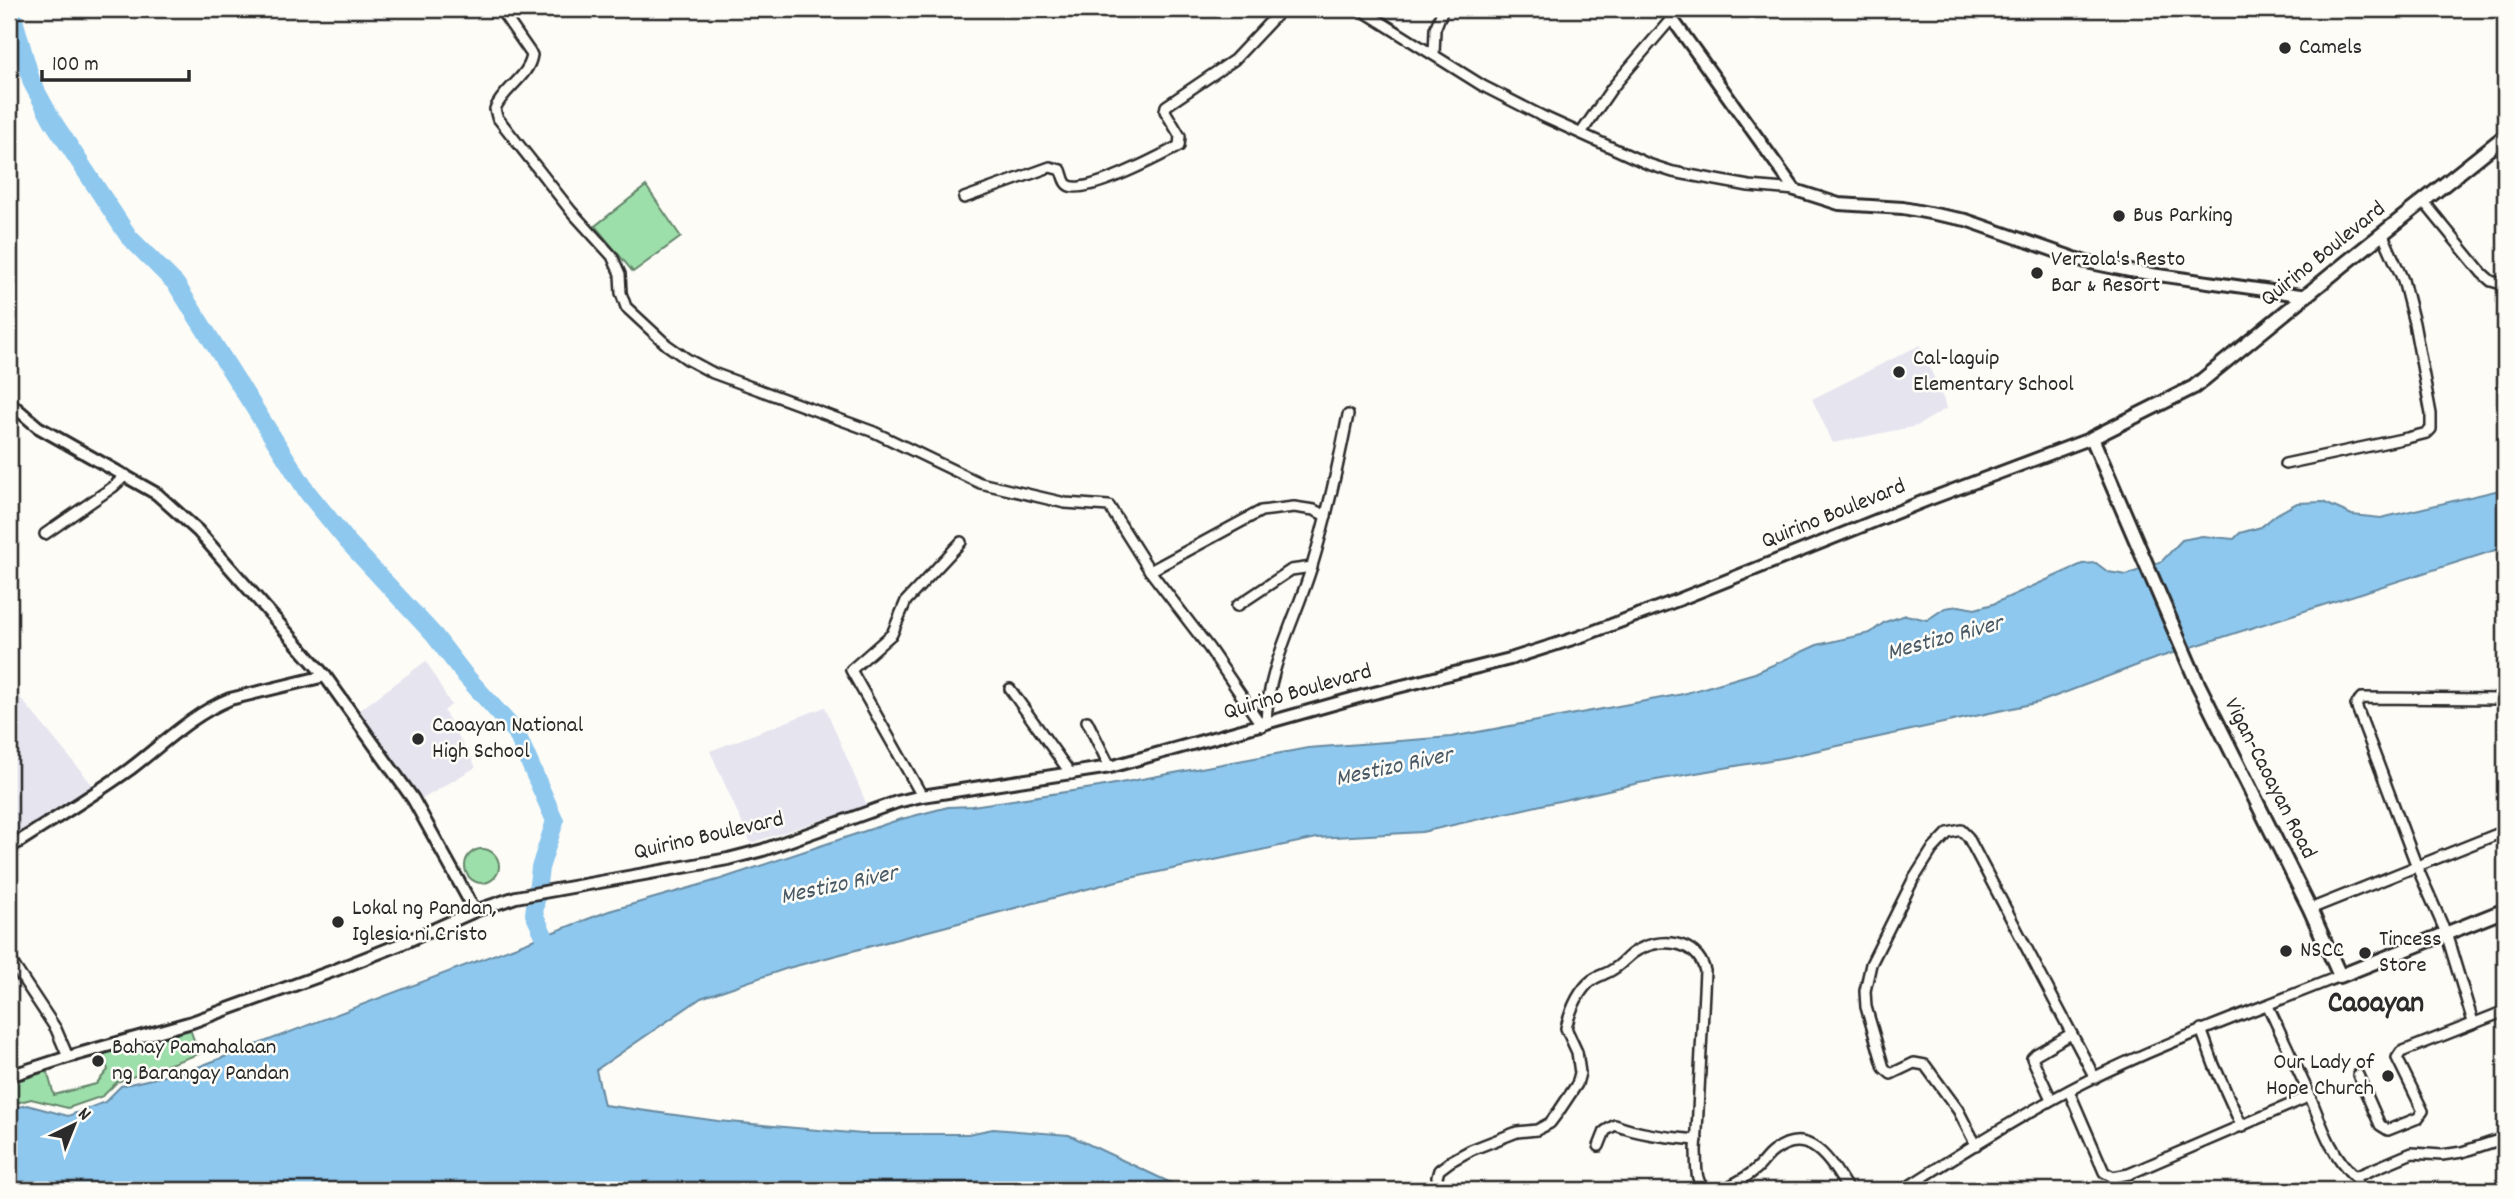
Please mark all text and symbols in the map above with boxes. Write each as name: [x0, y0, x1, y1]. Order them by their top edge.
place label: Camels: [2299, 32, 2362, 65]
scale bar: [42, 38, 189, 82]
marker: Camels: [2277, 40, 2293, 56]
text: 100 m: [52, 51, 99, 81]
street label: Quirino Boulevard: [2254, 194, 2394, 316]
place label: Bus Parking: [2133, 200, 2233, 233]
marker: Bus Parking: [2111, 208, 2127, 224]
place label: Verzola's Resto Bar & Resort: [2051, 244, 2185, 303]
marker: Verzola's Resto Bar & Resort: [2029, 265, 2045, 281]
place label: Cal-laguip Elementary School: [1913, 343, 2074, 402]
marker: Cal-laguip Elementary School: [1891, 364, 1907, 380]
street label: Quirino Boulevard: [1757, 471, 1911, 559]
water label: Mestizo River: [1883, 606, 2010, 671]
street label: Quirino Boulevard: [1220, 656, 1376, 730]
street label: Vigan-Caoayan Road: [2214, 693, 2324, 865]
place label: Caoayan National High School: [432, 710, 584, 769]
marker: Caoayan National High School: [410, 731, 426, 747]
water label: Mestizo River: [1332, 738, 1459, 797]
street label: Quirino Boulevard: [631, 804, 787, 870]
water label: Mestizo River: [777, 856, 904, 915]
place label: Lokal ng Pandan, Iglesia ni Cristo: [352, 893, 497, 952]
marker: Lokal ng Pandan, Iglesia ni Cristo: [330, 914, 346, 930]
place label: Tincess Store: [2379, 924, 2442, 983]
place label: NSCC: [2300, 935, 2344, 968]
marker: NSCC: [2278, 943, 2294, 959]
marker: Tincess Store: [2357, 945, 2373, 961]
district label: Caoayan: [2328, 984, 2424, 1027]
place label: Bahay Pamahalaan ng Barangay Pandan: [112, 1032, 289, 1091]
place label: Our Lady of Hope Church: [2266, 1047, 2375, 1106]
marker: Bahay Pamahalaan ng Barangay Pandan: [90, 1053, 106, 1069]
marker: Our Lady of Hope Church: [2380, 1068, 2396, 1084]
north arrow: [38, 1090, 108, 1160]
text: N: [71, 1102, 96, 1128]

